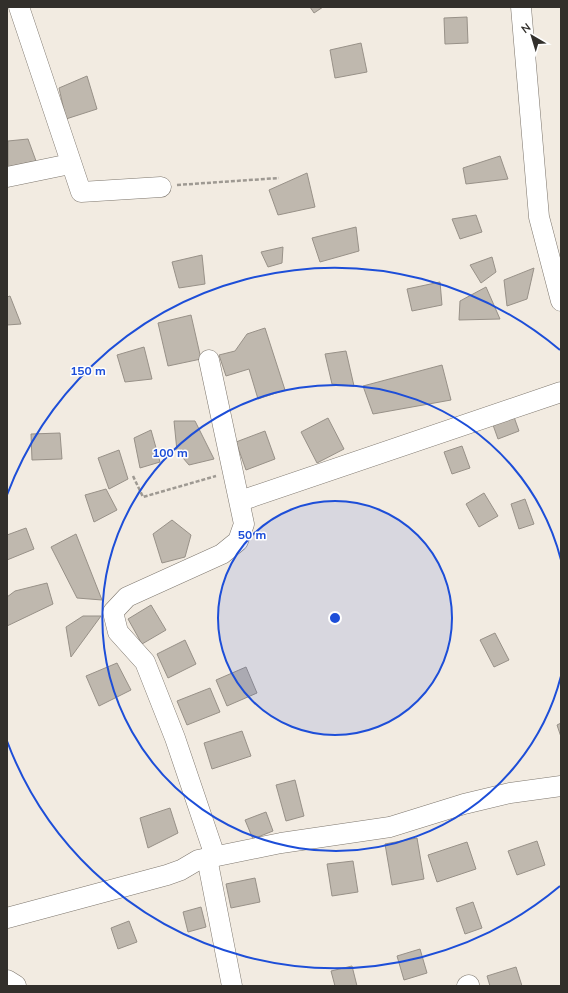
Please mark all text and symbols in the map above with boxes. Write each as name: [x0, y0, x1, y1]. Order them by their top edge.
north arrow: [512, 16, 552, 56]
text: N: [518, 20, 533, 36]
text: 150 m: [70, 363, 106, 378]
text: 100 m: [152, 445, 188, 460]
text: 50 m: [238, 527, 266, 542]
centre of rings: [328, 611, 342, 625]

